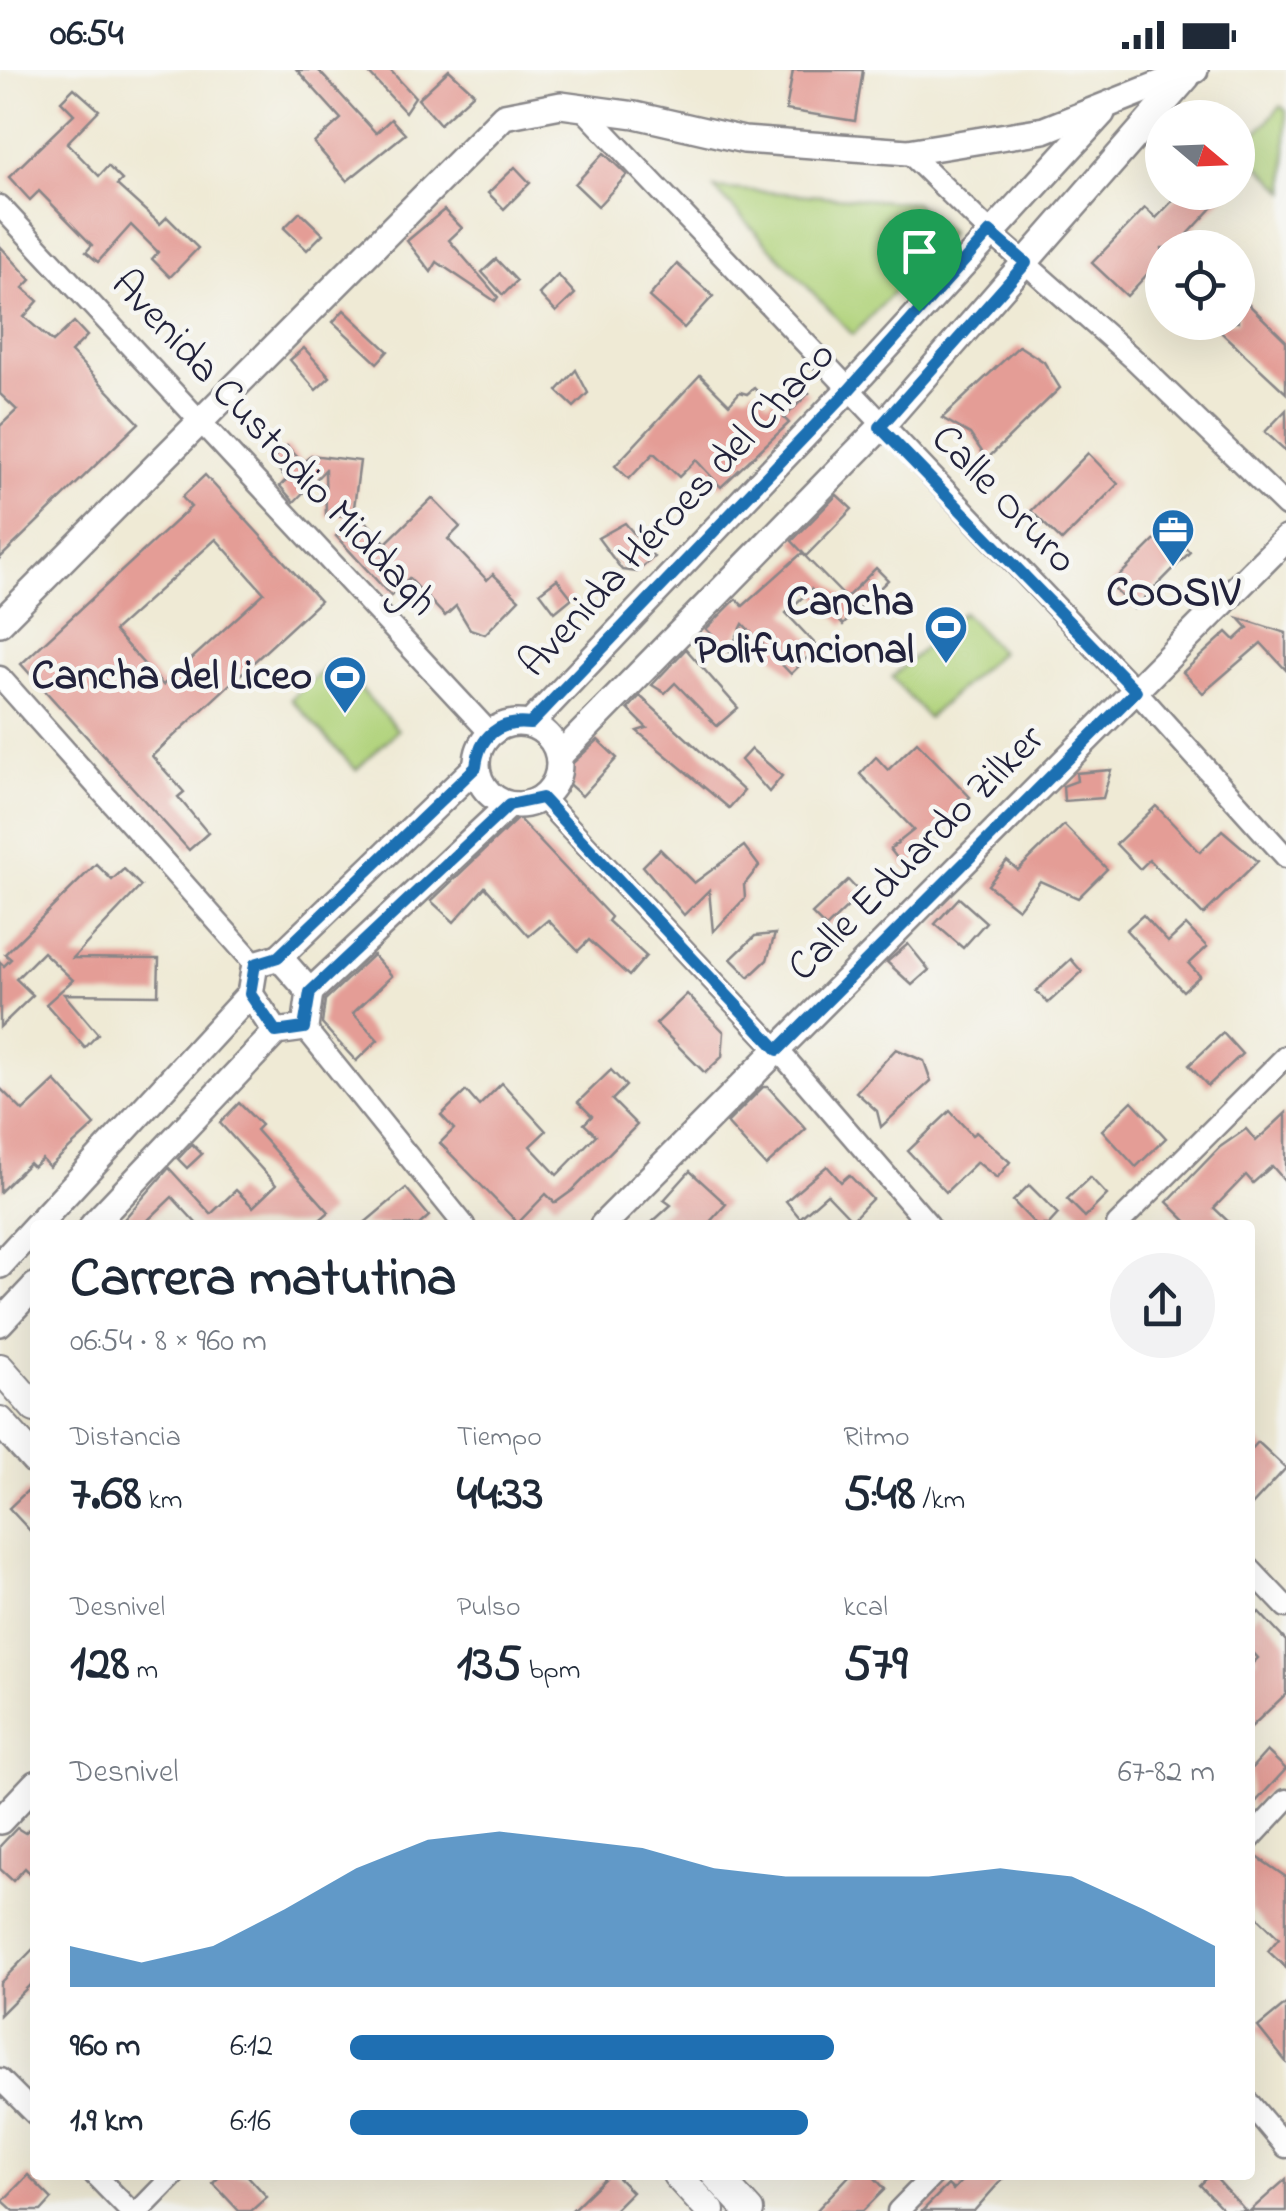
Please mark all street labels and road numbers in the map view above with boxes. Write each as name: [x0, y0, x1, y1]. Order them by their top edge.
street label: Avenida Custodio Middagh: [95, 257, 451, 631]
street label: Avenida Héroes del Chaco: [505, 328, 851, 692]
street label: Calle Oruro: [916, 411, 1090, 589]
street label: Calle Eduardo Zilker: [774, 711, 1060, 997]

